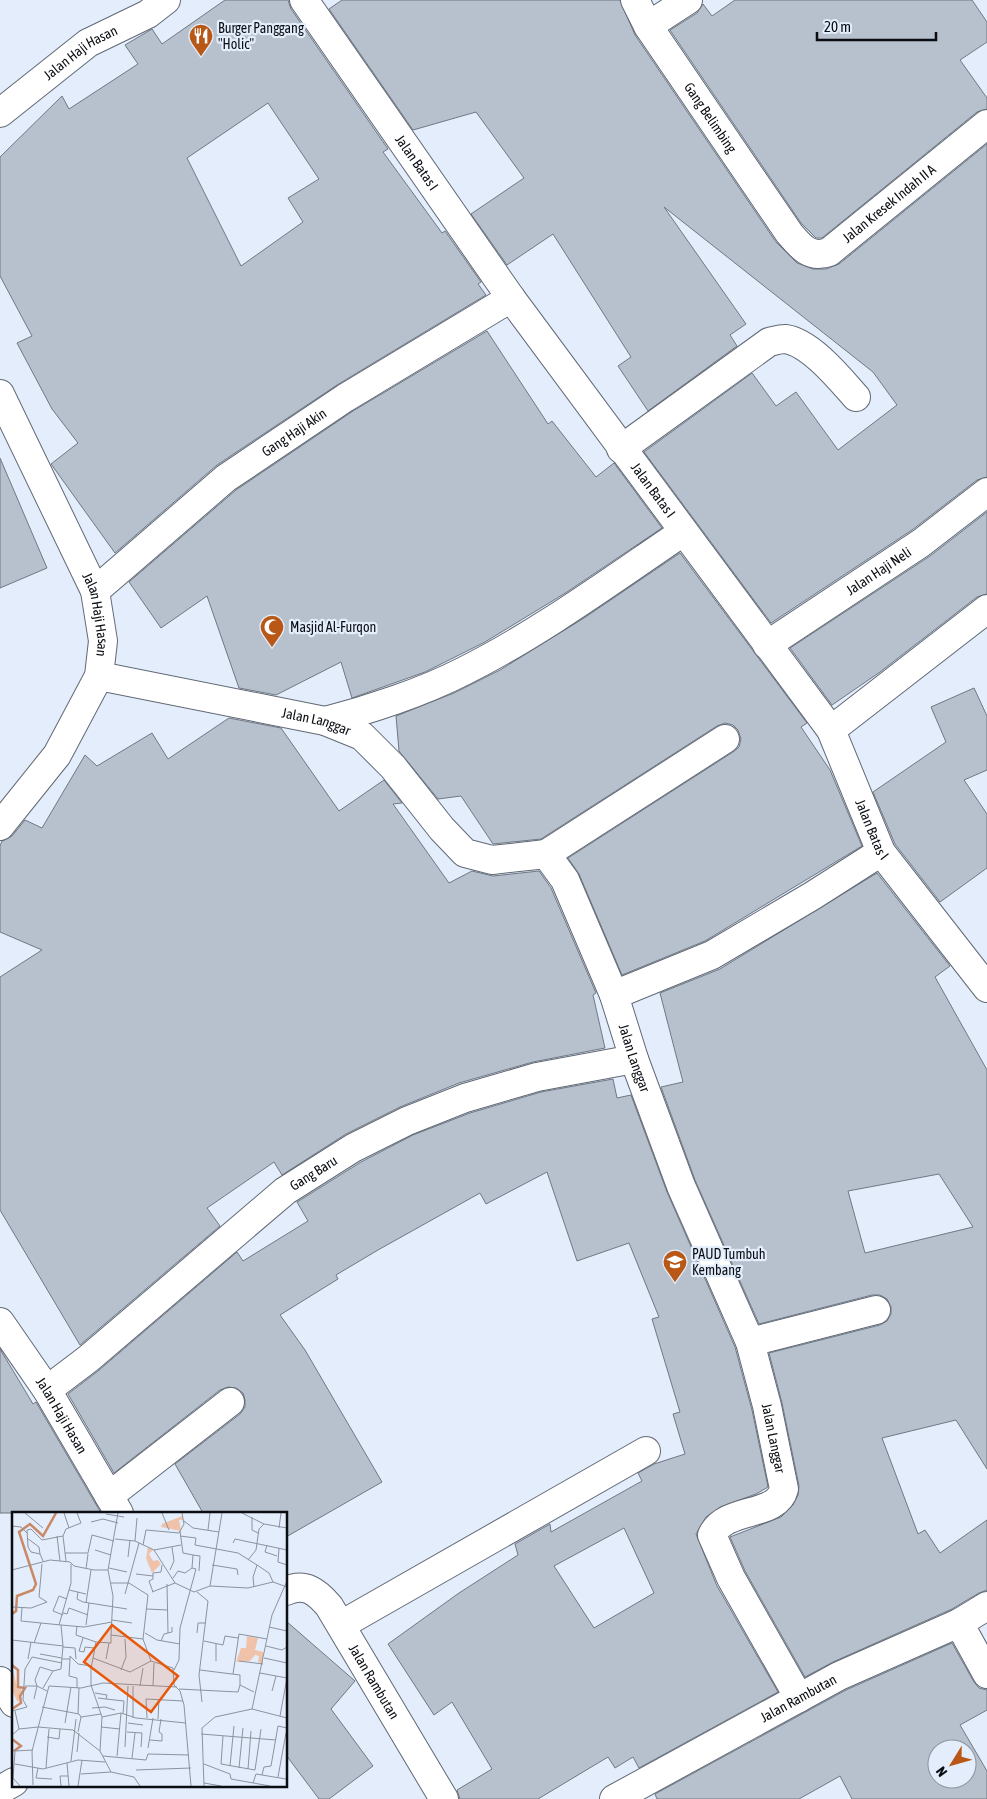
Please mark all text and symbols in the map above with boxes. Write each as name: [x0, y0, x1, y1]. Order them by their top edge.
scale bar: [817, 10, 936, 42]
text: 20 m: [824, 18, 851, 35]
place label: Burger Panggang "Holic": [218, 20, 304, 52]
street label: Jalan Haji Hasan: [40, 22, 120, 83]
restaurant icon: Burger Panggang "Holic": [188, 23, 214, 57]
street label: Gang Belimbing: [681, 80, 740, 156]
street label: Jalan Batas I: [392, 132, 442, 194]
street label: Jalan Kresek Indah II A: [839, 161, 939, 246]
street label: Gang Haji Akin: [259, 405, 329, 460]
street label: Jalan Batas I: [628, 460, 679, 521]
street label: Jalan Haji Neli: [843, 544, 914, 598]
street label: Jalan Haji Hasan: [79, 570, 111, 657]
mosque icon: Masjid Al-Furqon: [259, 614, 285, 648]
place label: Masjid Al-Furqon: [290, 619, 376, 635]
street label: Jalan Langgar: [280, 705, 354, 739]
street label: Jalan Batas I: [852, 797, 892, 863]
street label: Jalan Langgar: [616, 1022, 654, 1095]
street label: Gang Baru: [287, 1152, 340, 1194]
place label: PAUD Tumbuh Kembang: [692, 1246, 766, 1278]
school or university icon: PAUD Tumbuh Kembang: [662, 1249, 688, 1283]
street label: Jalan Haji Hasan: [33, 1374, 90, 1456]
street label: Jalan Langgar: [759, 1401, 789, 1475]
inset map: [12, 1512, 288, 1786]
street label: Jalan Rambutan: [346, 1641, 403, 1722]
street label: Jalan Rambutan: [757, 1671, 839, 1726]
north arrow: [927, 1739, 977, 1789]
text: N: [933, 1764, 950, 1780]

